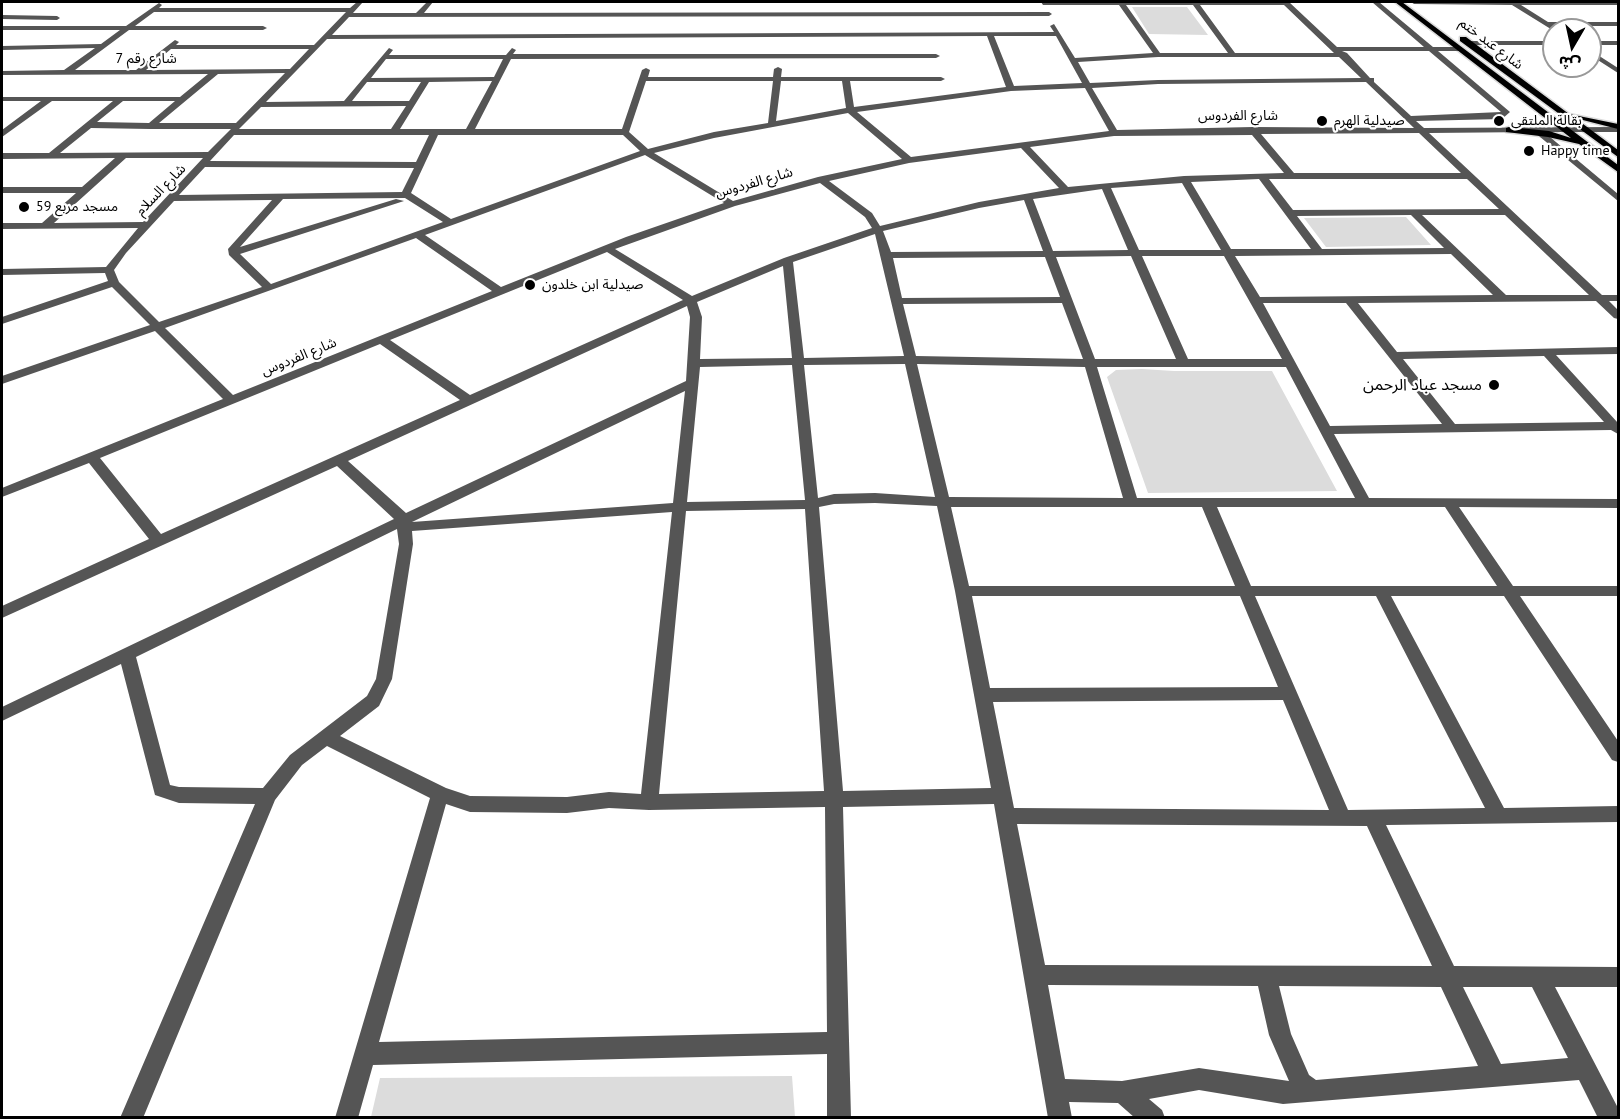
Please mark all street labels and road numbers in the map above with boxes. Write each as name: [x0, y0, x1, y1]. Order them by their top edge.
street label: شارع عبد ختم: [1456, 15, 1526, 73]
street label: شارع رقم 7: [115, 51, 177, 67]
street label: شارع الفردوس: [1198, 108, 1278, 124]
street label: شارع السلام: [132, 161, 190, 219]
street label: شارع الفردوس: [713, 164, 795, 202]
street label: شارع الفردوس: [259, 334, 339, 380]

